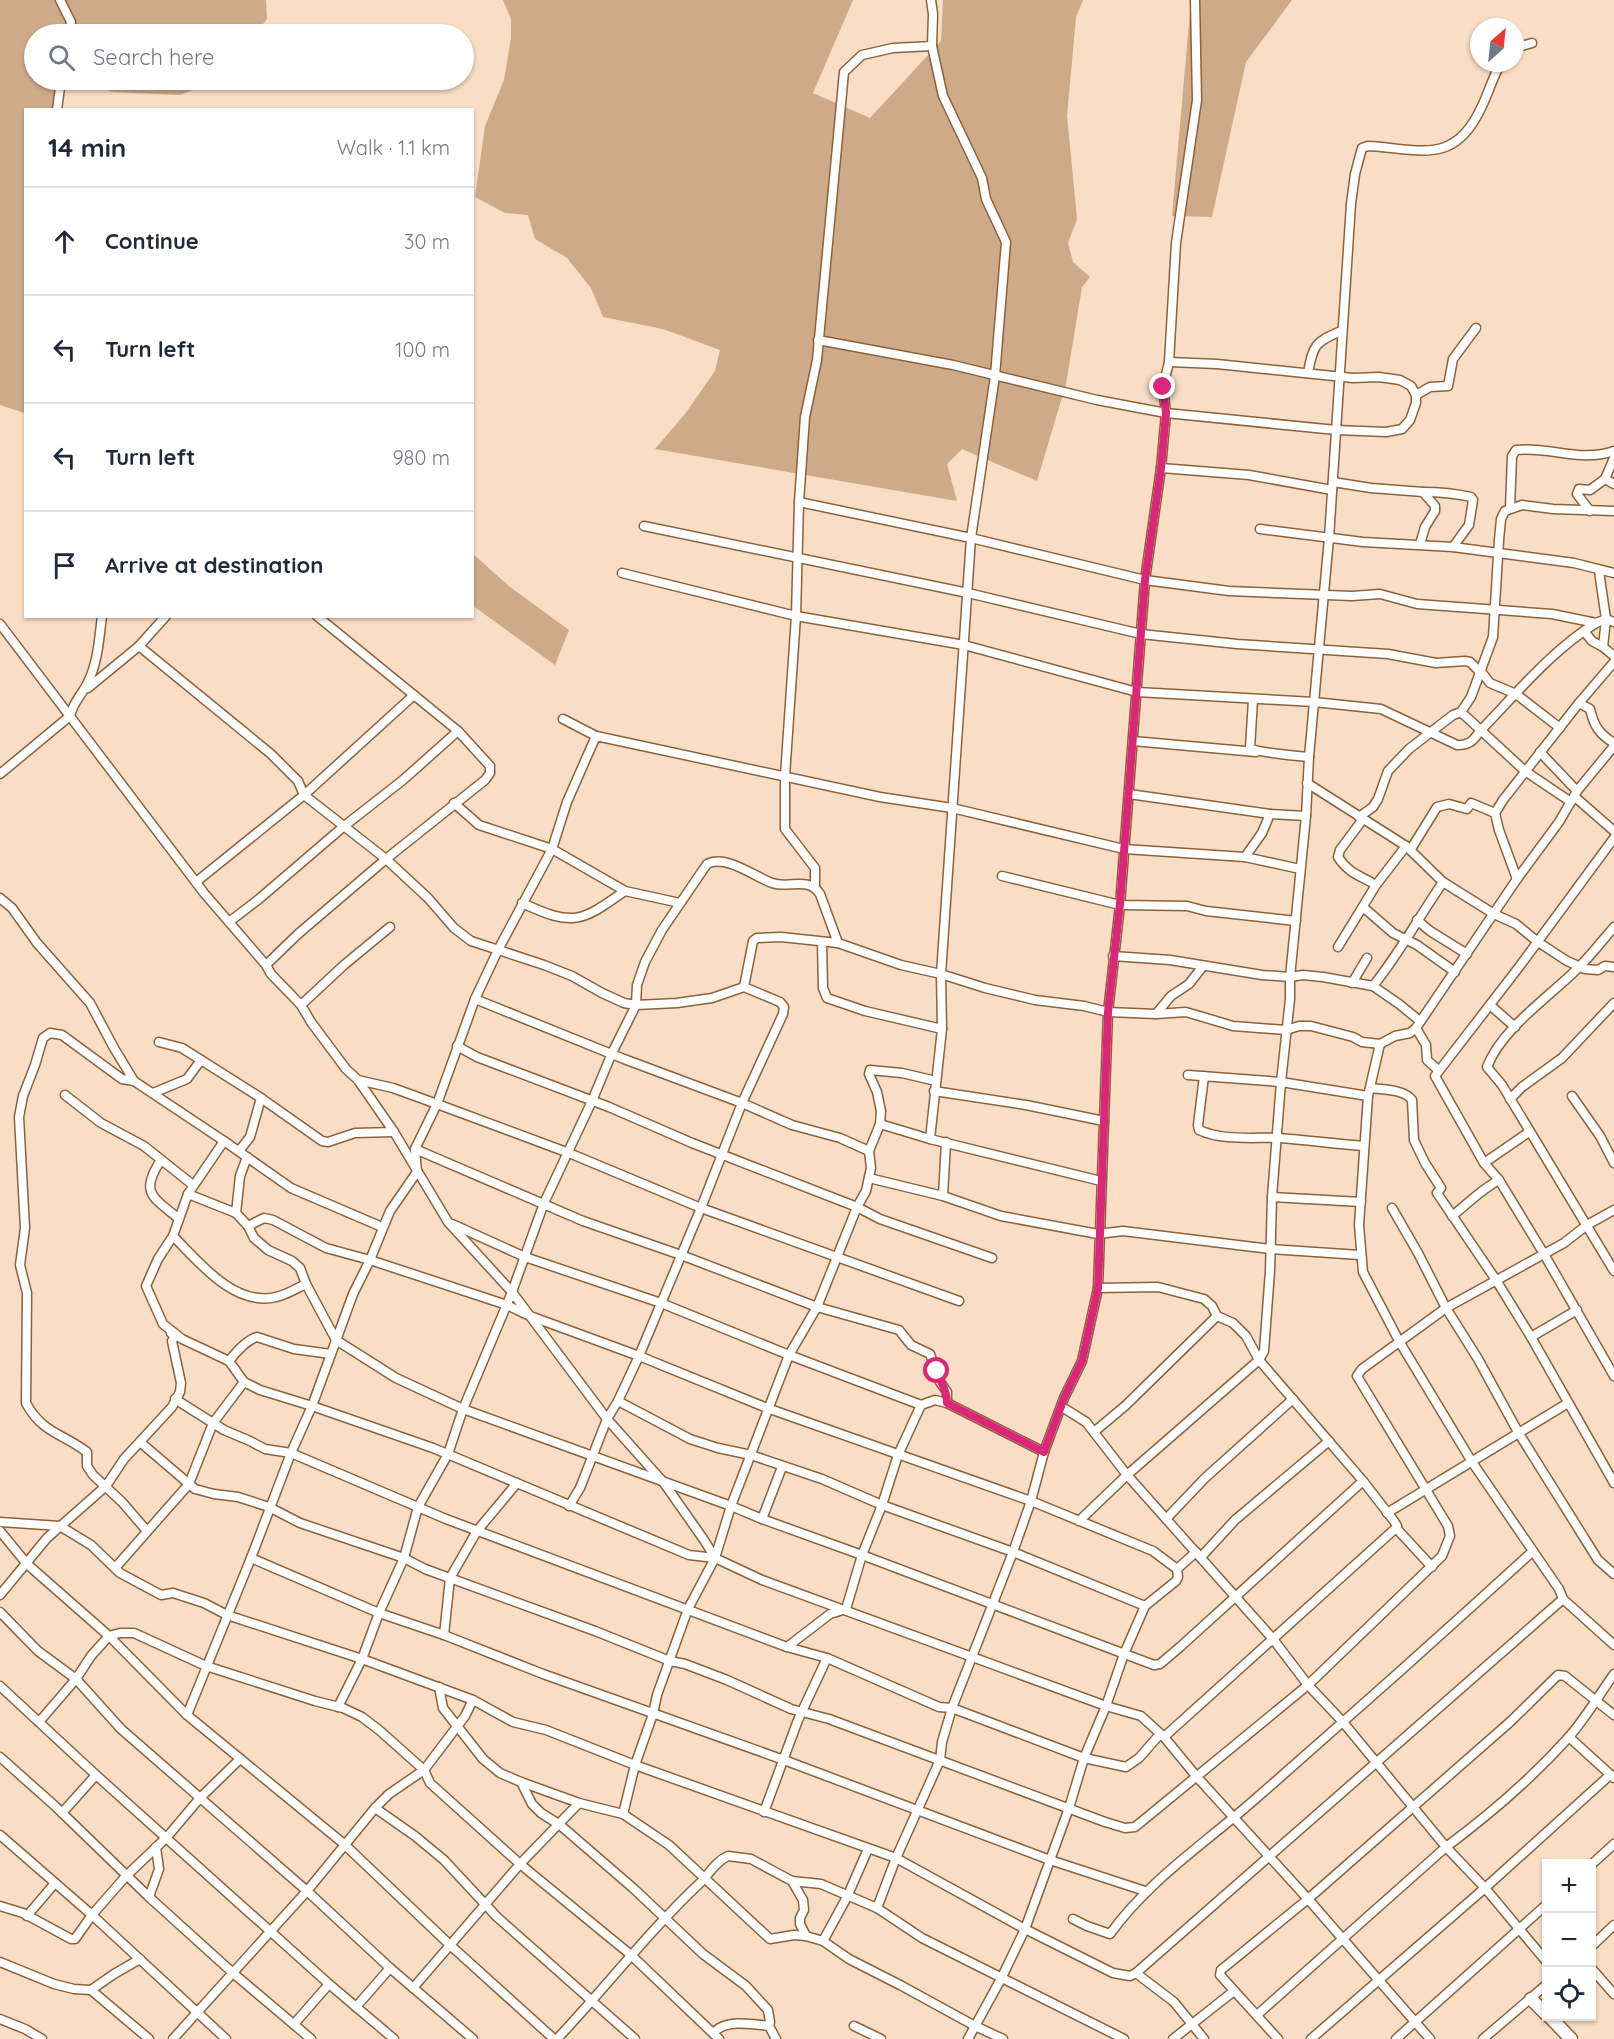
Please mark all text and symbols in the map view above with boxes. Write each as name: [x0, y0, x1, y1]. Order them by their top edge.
north arrow: [1470, 18, 1524, 72]
search box: [24, 24, 474, 90]
icon: search: [45, 41, 78, 74]
text: Search here: [93, 43, 214, 71]
text: 14 min: [48, 131, 126, 164]
text: Walk · 1.1 km: [337, 135, 450, 160]
icon: ahead: [48, 225, 81, 258]
text: Continue: [105, 227, 199, 255]
text: 30 m: [404, 229, 450, 254]
icon: left: [48, 333, 81, 366]
text: Turn left: [105, 335, 195, 363]
text: 100 m: [395, 337, 450, 362]
route end: [1149, 373, 1175, 399]
icon: left: [48, 441, 81, 474]
text: Turn left: [105, 443, 195, 471]
text: 980 m: [392, 445, 450, 470]
icon: arrive: [48, 549, 81, 582]
text: Arrive at destination: [105, 551, 323, 579]
route start: [923, 1357, 949, 1383]
map controls: [1542, 1859, 1596, 2021]
button: +: [1542, 1859, 1596, 1913]
button: −: [1542, 1913, 1596, 1967]
button: locate: [1542, 1967, 1596, 2021]

